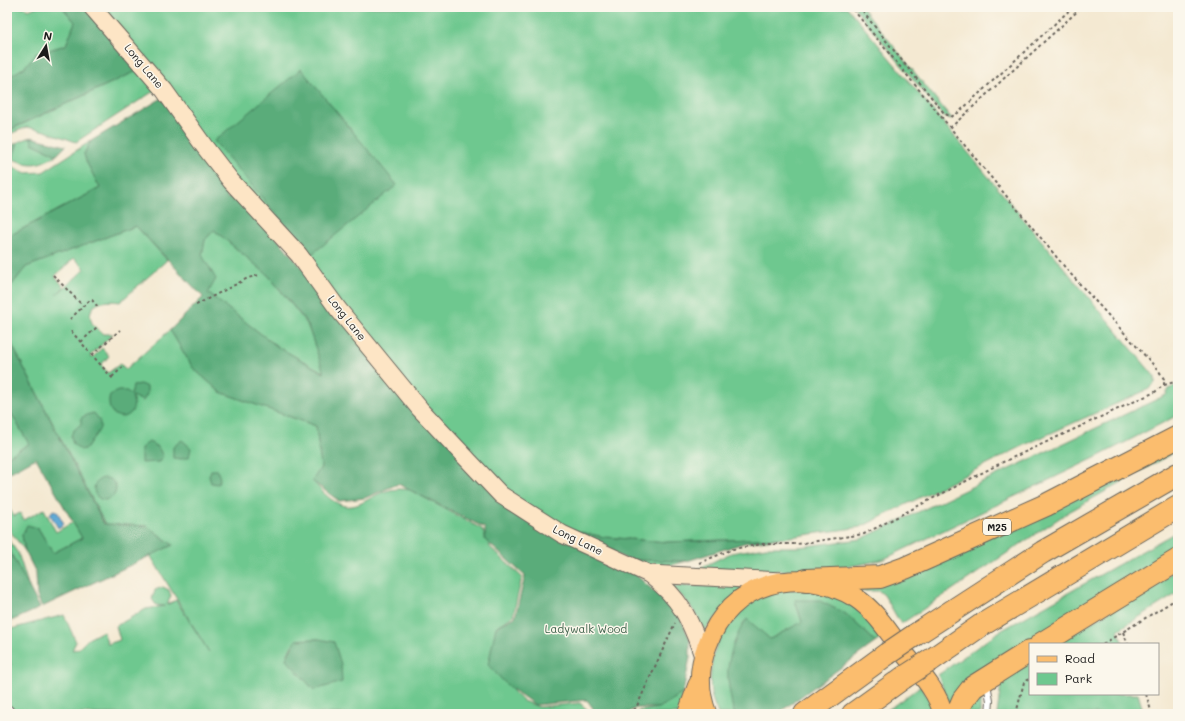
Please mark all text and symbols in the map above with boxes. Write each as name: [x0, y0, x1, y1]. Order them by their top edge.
north arrow: [26, 26, 66, 66]
text: N: [42, 28, 54, 44]
street label: Long Lane: [121, 40, 168, 91]
street label: Long Lane: [325, 292, 370, 344]
road number: M25: [983, 519, 1011, 535]
street label: Long Lane: [551, 521, 606, 558]
park label: Ladywalk Wood: [545, 621, 627, 636]
legend: [1029, 643, 1159, 695]
text: Road: [1065, 650, 1095, 666]
text: Park: [1065, 670, 1092, 686]

